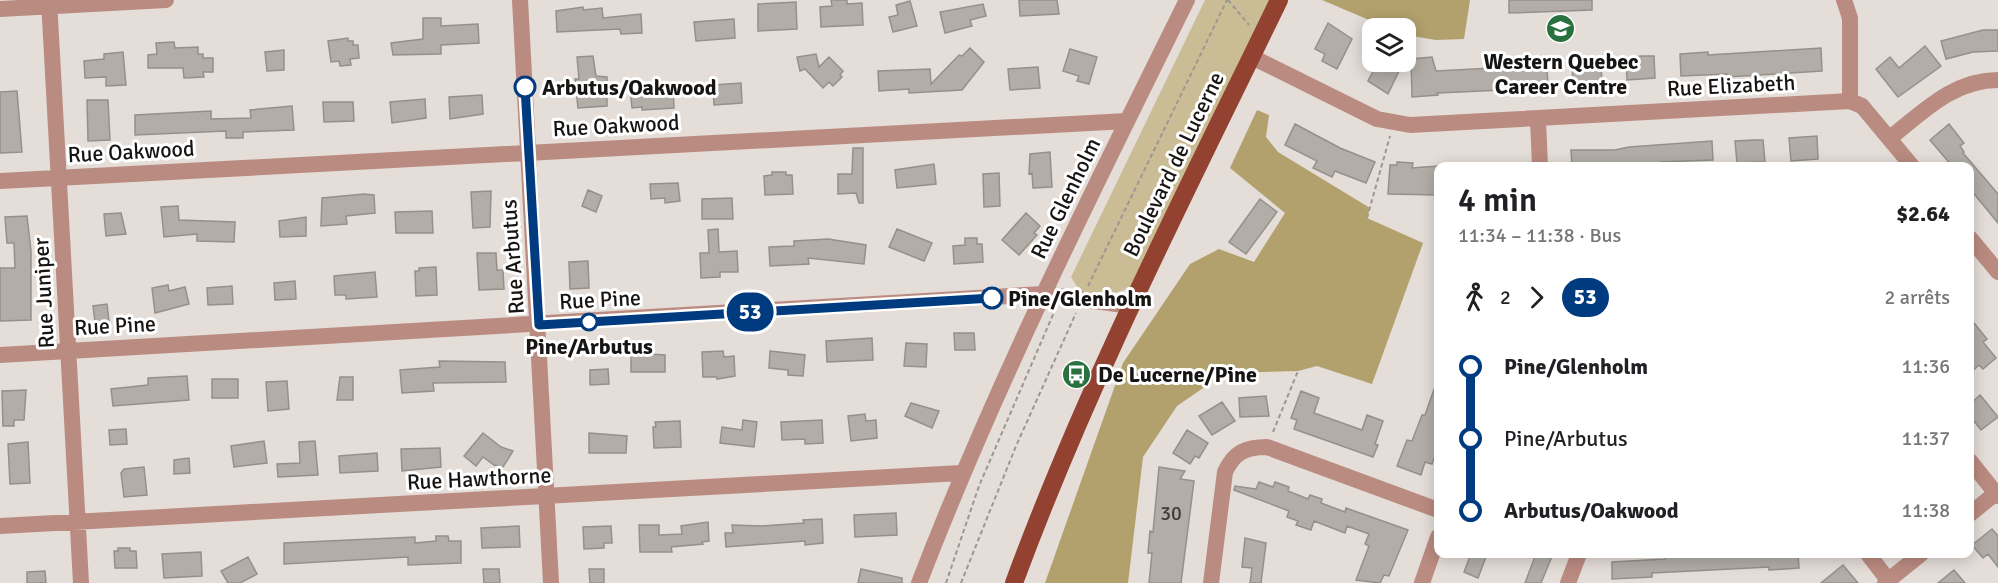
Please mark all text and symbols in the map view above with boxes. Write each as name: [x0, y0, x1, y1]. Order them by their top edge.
school or university icon: Western Quebec Career Centre: [1545, 13, 1577, 45]
map controls: [1362, 18, 1416, 72]
button: layers: [1362, 18, 1416, 72]
place label: Western Quebec Career Centre: [1483, 48, 1639, 100]
street label: Boulevard de Lucerne: [1117, 67, 1230, 261]
street label: Rue Elizabeth: [1666, 69, 1796, 102]
place label: Arbutus/Oakwood: [542, 74, 717, 101]
marker: Arbutus/Oakwood: [514, 76, 536, 98]
street label: Rue Oakwood: [552, 109, 680, 142]
street label: Rue Glenholm: [1025, 133, 1106, 263]
street label: Rue Oakwood: [67, 135, 195, 168]
text: 4 min: [1458, 180, 1537, 221]
street label: Rue Arbutus: [495, 199, 530, 315]
text: $2.64: [1896, 200, 1950, 227]
text: 11:34 – 11:38 · Bus: [1458, 223, 1621, 248]
street label: Rue Juniper: [27, 237, 60, 349]
icon: walk: [1458, 281, 1491, 314]
icon: forward: [1520, 281, 1553, 314]
street label: Rue Pine: [558, 284, 642, 315]
text: 53: [1574, 284, 1597, 310]
place label: Pine/Glenholm: [1008, 285, 1152, 312]
text: 2: [1500, 285, 1511, 310]
text: 2 arrêts: [1885, 285, 1950, 310]
marker: Pine/Glenholm: [981, 287, 1003, 309]
line badge: 53: [723, 292, 777, 332]
text: 53: [739, 299, 761, 325]
street label: Rue Pine: [73, 310, 157, 341]
marker: Pine/Arbutus: [580, 313, 598, 331]
place label: Pine/Arbutus: [525, 333, 653, 360]
text: Pine/Glenholm: [1504, 353, 1648, 380]
text: 11:36: [1901, 354, 1950, 379]
bus stop icon: De Lucerne/Pine: [1061, 358, 1093, 390]
place label: De Lucerne/Pine: [1098, 361, 1257, 388]
text: Pine/Arbutus: [1504, 425, 1628, 452]
text: 11:37: [1901, 426, 1950, 451]
street label: Rue Hawthorne: [406, 461, 552, 496]
text: Arbutus/Oakwood: [1504, 497, 1679, 524]
text: 11:38: [1901, 498, 1950, 523]
house number: 30: [1160, 501, 1182, 526]

